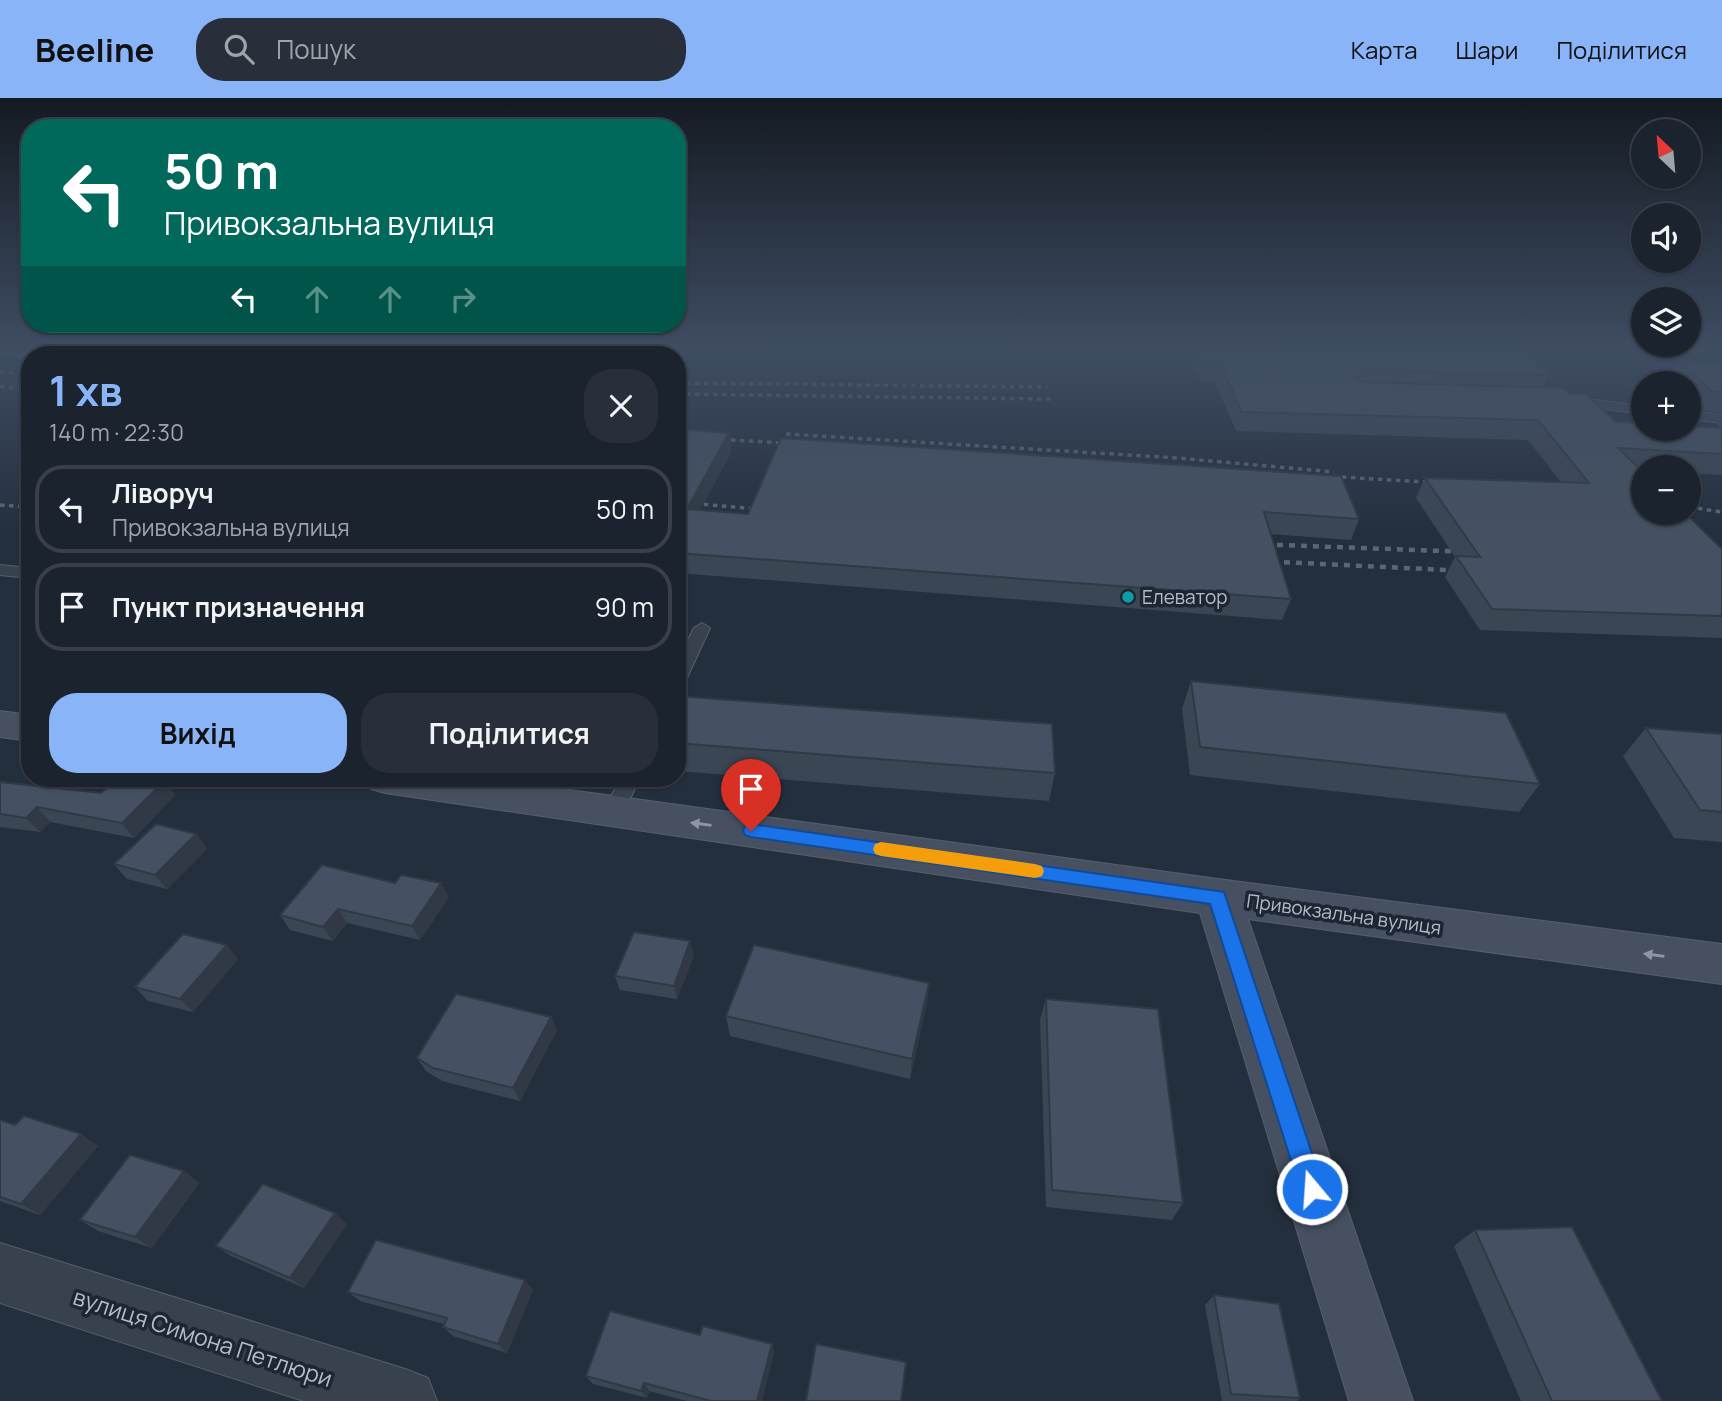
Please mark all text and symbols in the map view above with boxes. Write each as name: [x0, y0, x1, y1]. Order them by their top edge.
search box: [196, 18, 686, 81]
text: Beeline: [35, 27, 154, 72]
icon: search: [220, 30, 258, 68]
text: Пошук: [276, 31, 356, 67]
text: Карта: [1351, 33, 1418, 66]
text: Шари: [1456, 33, 1518, 66]
text: Поділитися: [1556, 33, 1687, 66]
north arrow: [1631, 119, 1701, 189]
map controls: [1631, 119, 1701, 525]
text: 50 m: [164, 137, 279, 204]
icon: left: [49, 147, 140, 238]
text: Привокзальна вулиця: [164, 201, 495, 245]
button: sound: [1631, 203, 1701, 273]
icon: left: [225, 280, 263, 318]
icon: ahead: [298, 280, 336, 318]
icon: ahead: [371, 280, 409, 318]
icon: right: [444, 280, 482, 318]
button: layers: [1631, 287, 1701, 357]
text: 1 хв: [49, 361, 123, 419]
button: close: [584, 369, 658, 443]
button: +: [1631, 371, 1701, 441]
text: 140 m · 22:30: [49, 416, 184, 448]
button: −: [1631, 455, 1701, 525]
text: Ліворуч: [112, 475, 214, 511]
icon: left: [53, 490, 91, 528]
text: 50 m: [596, 491, 654, 527]
text: Привокзальна вулиця: [112, 511, 350, 543]
place label: Елеватор: [1142, 584, 1228, 610]
icon: arrive: [53, 588, 91, 626]
text: Пункт призначення: [112, 589, 365, 625]
text: 90 m: [595, 589, 654, 625]
marker: Елеватор: [1120, 589, 1136, 605]
button: Вихід: [49, 693, 347, 773]
button: Поділитися: [361, 693, 658, 773]
pin: [721, 759, 781, 831]
icon: arrive: [732, 770, 770, 808]
one-way arrow: [690, 818, 712, 829]
street label: Привокзальна вулиця: [1245, 887, 1443, 941]
one-way arrow: [1643, 950, 1665, 961]
position arrow: [1275, 1152, 1349, 1226]
street label: вулиця Симона Петлюри: [69, 1280, 337, 1394]

